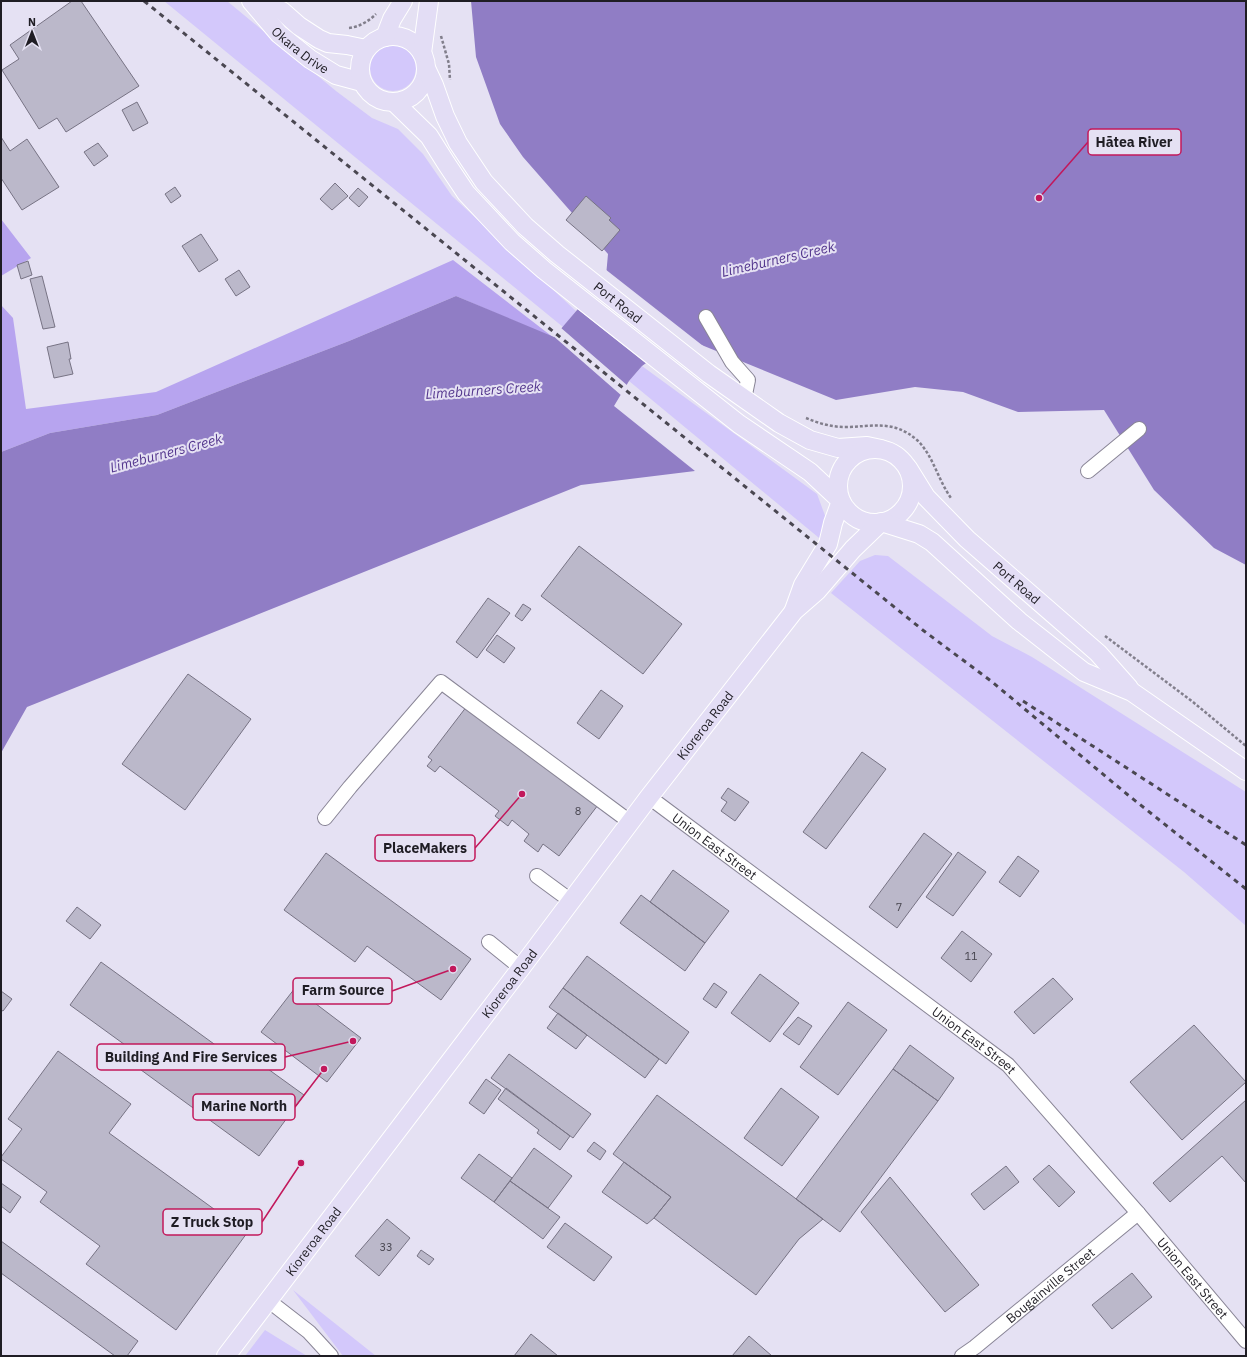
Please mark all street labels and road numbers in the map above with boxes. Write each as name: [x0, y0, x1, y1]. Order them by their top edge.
street label: Okara Drive: [268, 23, 332, 77]
street label: Port Road: [590, 278, 646, 327]
street label: Port Road: [990, 557, 1044, 608]
street label: Kioreroa Road: [673, 687, 737, 763]
street label: Union East Street: [669, 809, 760, 883]
street label: Kioreroa Road: [477, 945, 541, 1021]
street label: Union East Street: [929, 1003, 1020, 1077]
street label: Kioreroa Road: [281, 1203, 345, 1279]
street label: Union East Street: [1154, 1234, 1232, 1322]
street label: Bougainville Street: [1002, 1244, 1098, 1327]

